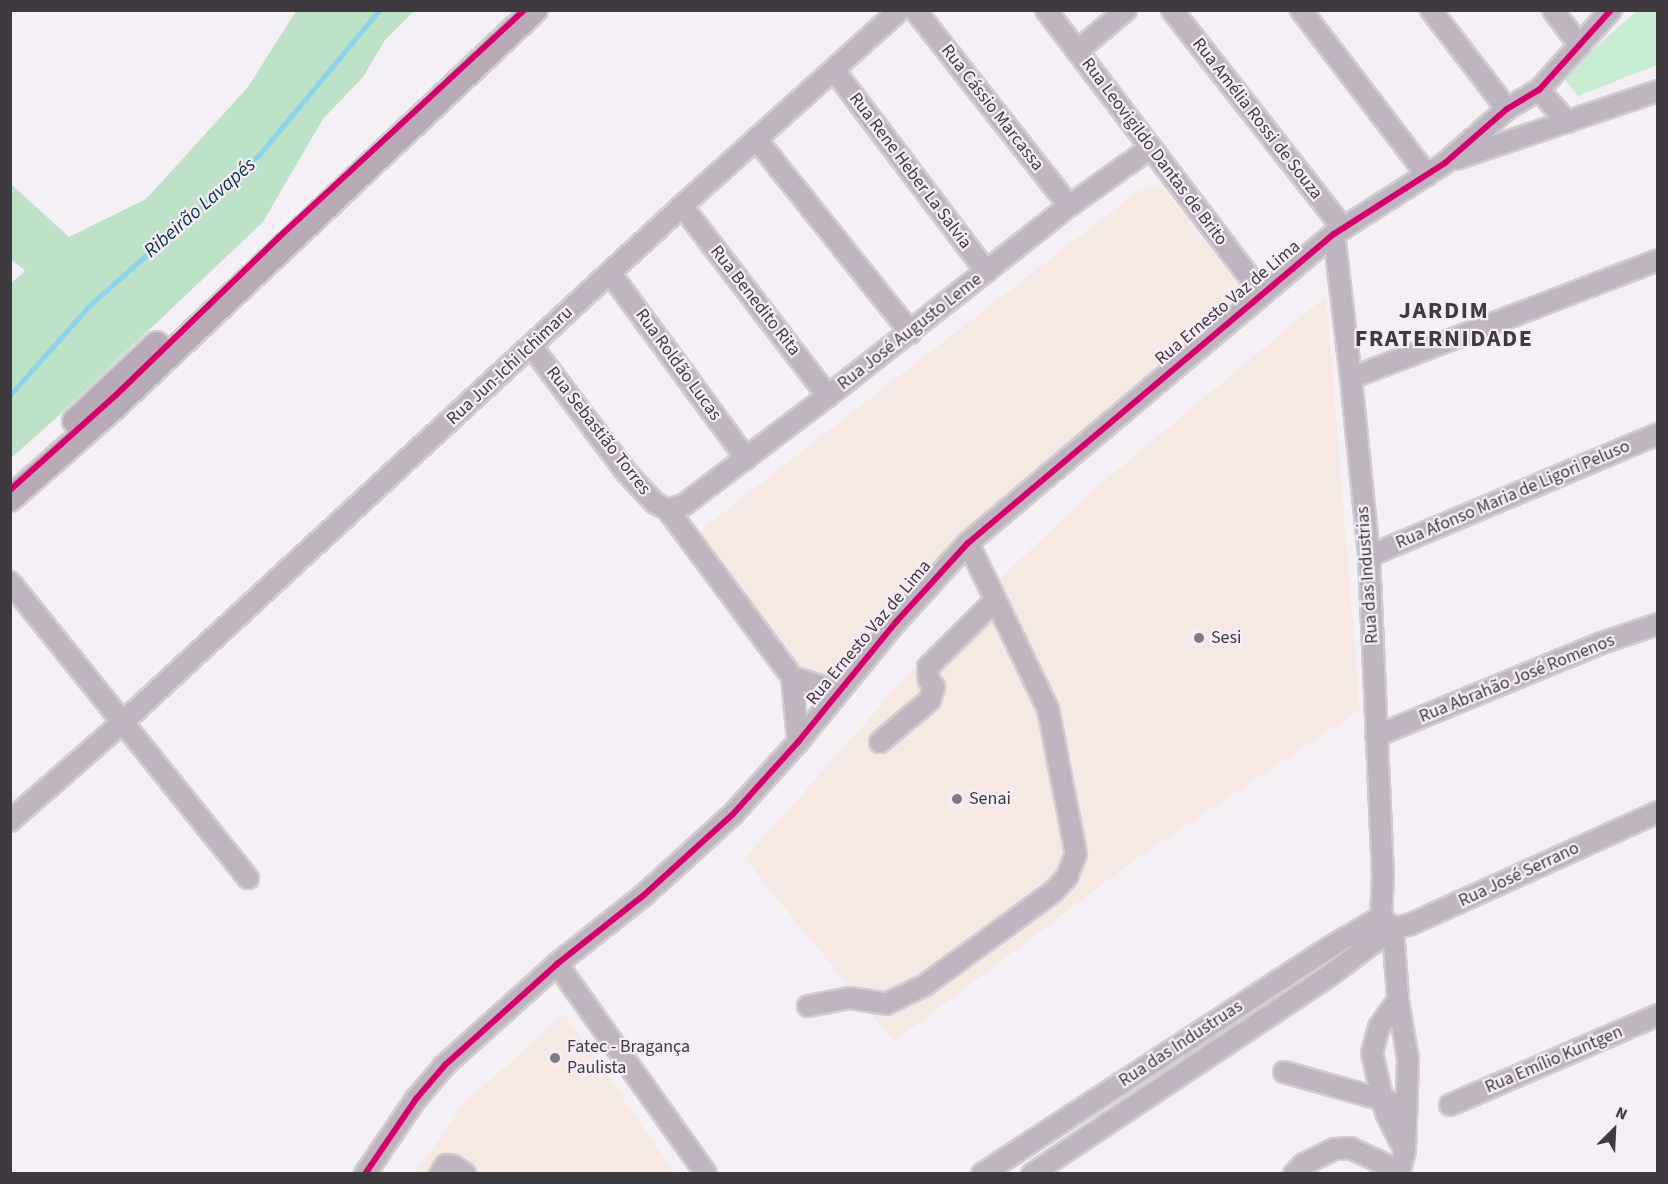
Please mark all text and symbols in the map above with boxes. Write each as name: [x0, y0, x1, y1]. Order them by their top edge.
street label: Rua Amélia Rossi de Souza: [1187, 34, 1327, 204]
street label: Rua Cássio Marcassa: [936, 41, 1048, 175]
street label: Rua Leovigildo Dantas de Brito: [1076, 54, 1232, 250]
street label: Rua Rene Heber La Salvia: [844, 89, 976, 253]
water label: Ribeirão Lavapés: [139, 153, 261, 263]
street label: Rua Ernesto Vaz de Lima: [1151, 236, 1305, 370]
street label: Rua Benedito Rita: [705, 242, 805, 360]
street label: Rua José Augusto Leme: [834, 269, 986, 395]
district label: JARDIM FRATERNIDADE: [1355, 297, 1533, 353]
street label: Rua Jun-Ichi Ichimaru: [442, 302, 578, 430]
street label: Rua Roldão Lucas: [630, 305, 726, 425]
street label: Rua Sebastião Torres: [541, 362, 655, 500]
street label: Rua Afonso Maria de Ligori Peluso: [1393, 436, 1633, 554]
street label: Rua das Industrias: [1352, 506, 1384, 644]
street label: Rua Ernesto Vaz de Lima: [802, 556, 936, 710]
place label: Sesi: [1211, 627, 1242, 649]
street label: Rua Abrahão José Romenos: [1416, 630, 1618, 728]
marker: Sesi: [1192, 631, 1206, 645]
place label: Senai: [969, 788, 1011, 810]
marker: Senai: [950, 792, 964, 806]
street label: Rua José Serrano: [1455, 838, 1583, 912]
street label: Rua das Industruas: [1115, 996, 1247, 1092]
street label: Rua Emílio Kuntgen: [1482, 1021, 1626, 1099]
place label: Fatec - Bragança Paulista: [567, 1037, 690, 1080]
marker: Fatec - Bragança Paulista: [548, 1051, 562, 1065]
north arrow: [1584, 1100, 1644, 1160]
text: N: [1612, 1101, 1631, 1126]

